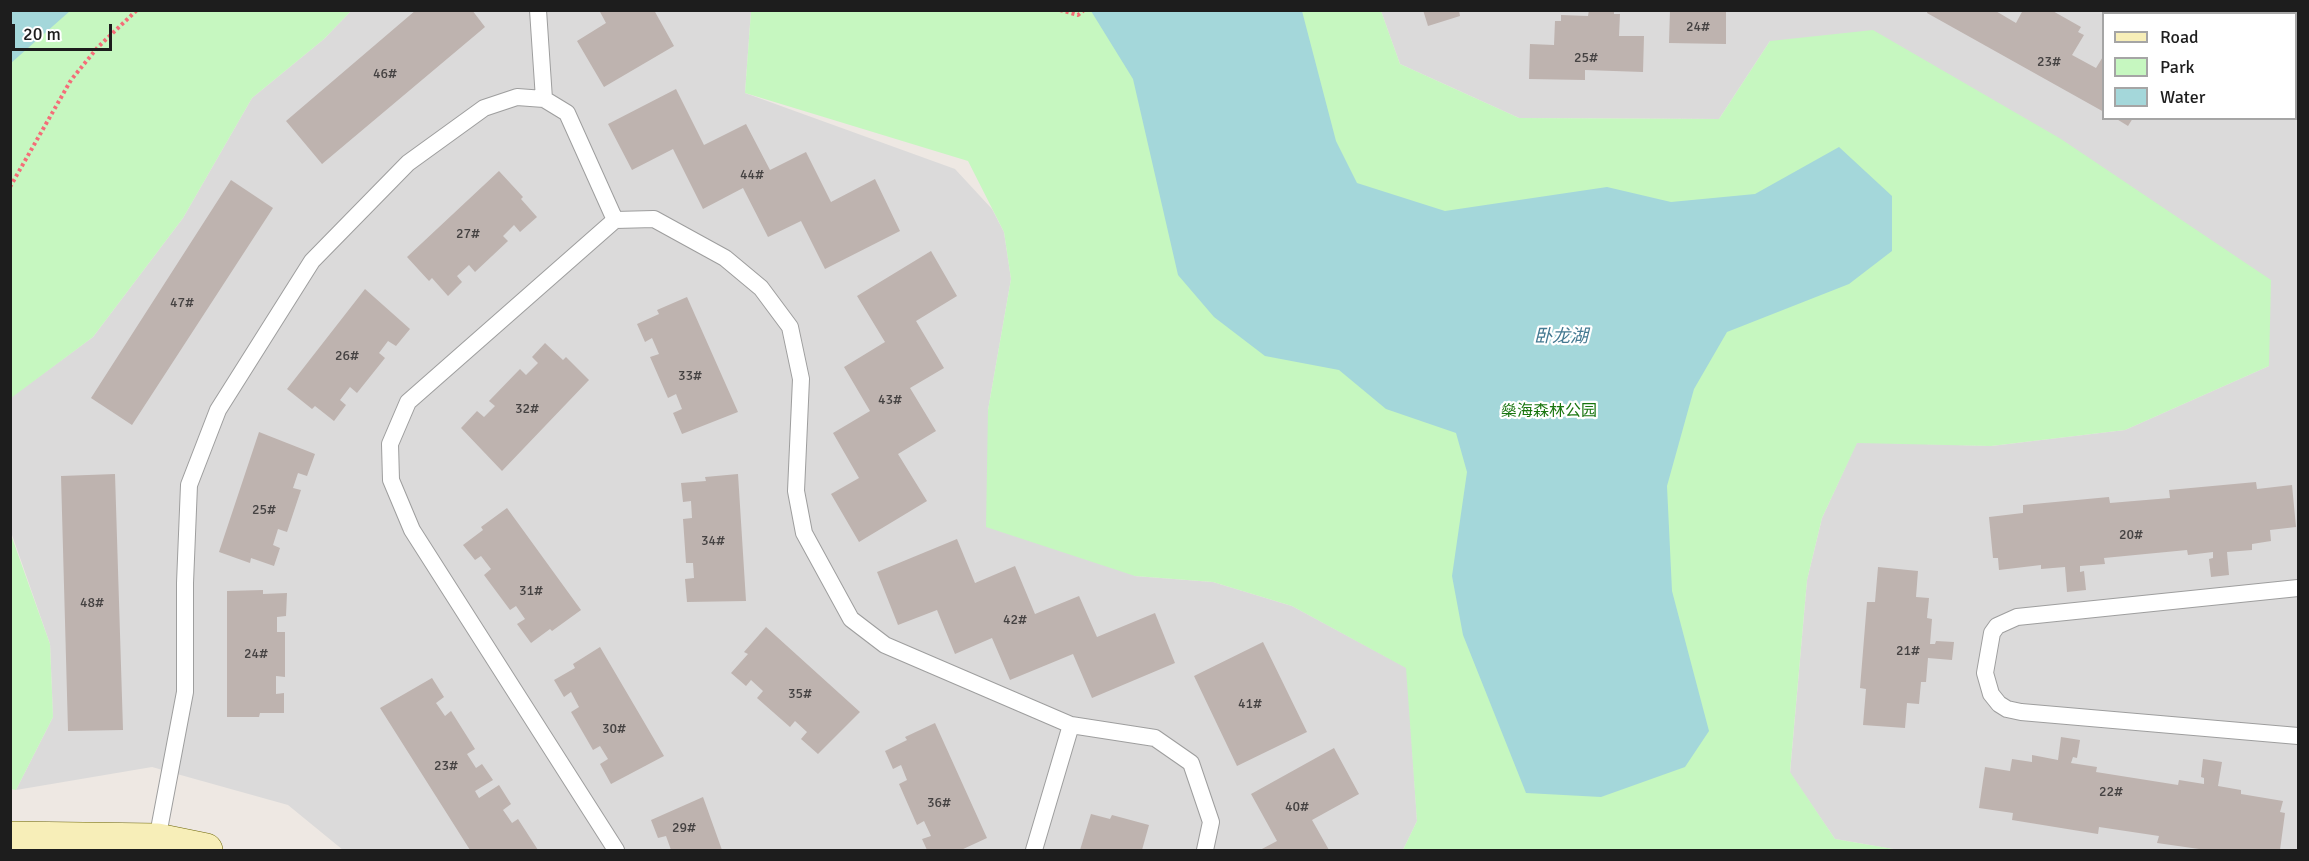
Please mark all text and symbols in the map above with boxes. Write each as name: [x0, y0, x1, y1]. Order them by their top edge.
scale bar: [15, 12, 116, 50]
legend: [2102, 12, 2297, 120]
house number: 24#: [1686, 19, 1710, 35]
text: 20 m: [23, 23, 61, 45]
text: Road: [2160, 26, 2199, 48]
house number: 25#: [1574, 50, 1598, 66]
house number: 23#: [2037, 54, 2061, 70]
text: Park: [2160, 56, 2195, 78]
house number: 46#: [373, 66, 397, 82]
text: Water: [2160, 86, 2205, 108]
house number: 44#: [740, 167, 764, 183]
house number: 27#: [456, 226, 480, 242]
house number: 47#: [170, 295, 194, 311]
water label: 卧龙湖: [1534, 326, 1588, 348]
house number: 26#: [335, 348, 359, 364]
house number: 33#: [678, 368, 702, 384]
house number: 43#: [878, 392, 902, 408]
house number: 32#: [515, 401, 539, 417]
park label: 燊海森林公园: [1501, 402, 1597, 422]
house number: 25#: [252, 502, 276, 518]
house number: 20#: [2119, 527, 2143, 543]
house number: 34#: [701, 533, 725, 549]
house number: 31#: [519, 583, 543, 599]
house number: 48#: [80, 595, 104, 611]
house number: 42#: [1003, 612, 1027, 628]
house number: 21#: [1896, 643, 1920, 659]
house number: 24#: [244, 646, 268, 662]
house number: 35#: [788, 686, 812, 702]
house number: 41#: [1238, 696, 1262, 712]
house number: 30#: [602, 721, 626, 737]
house number: 23#: [434, 758, 458, 774]
house number: 22#: [2099, 784, 2123, 800]
house number: 36#: [927, 795, 951, 811]
house number: 40#: [1285, 799, 1309, 815]
house number: 29#: [672, 820, 696, 836]

